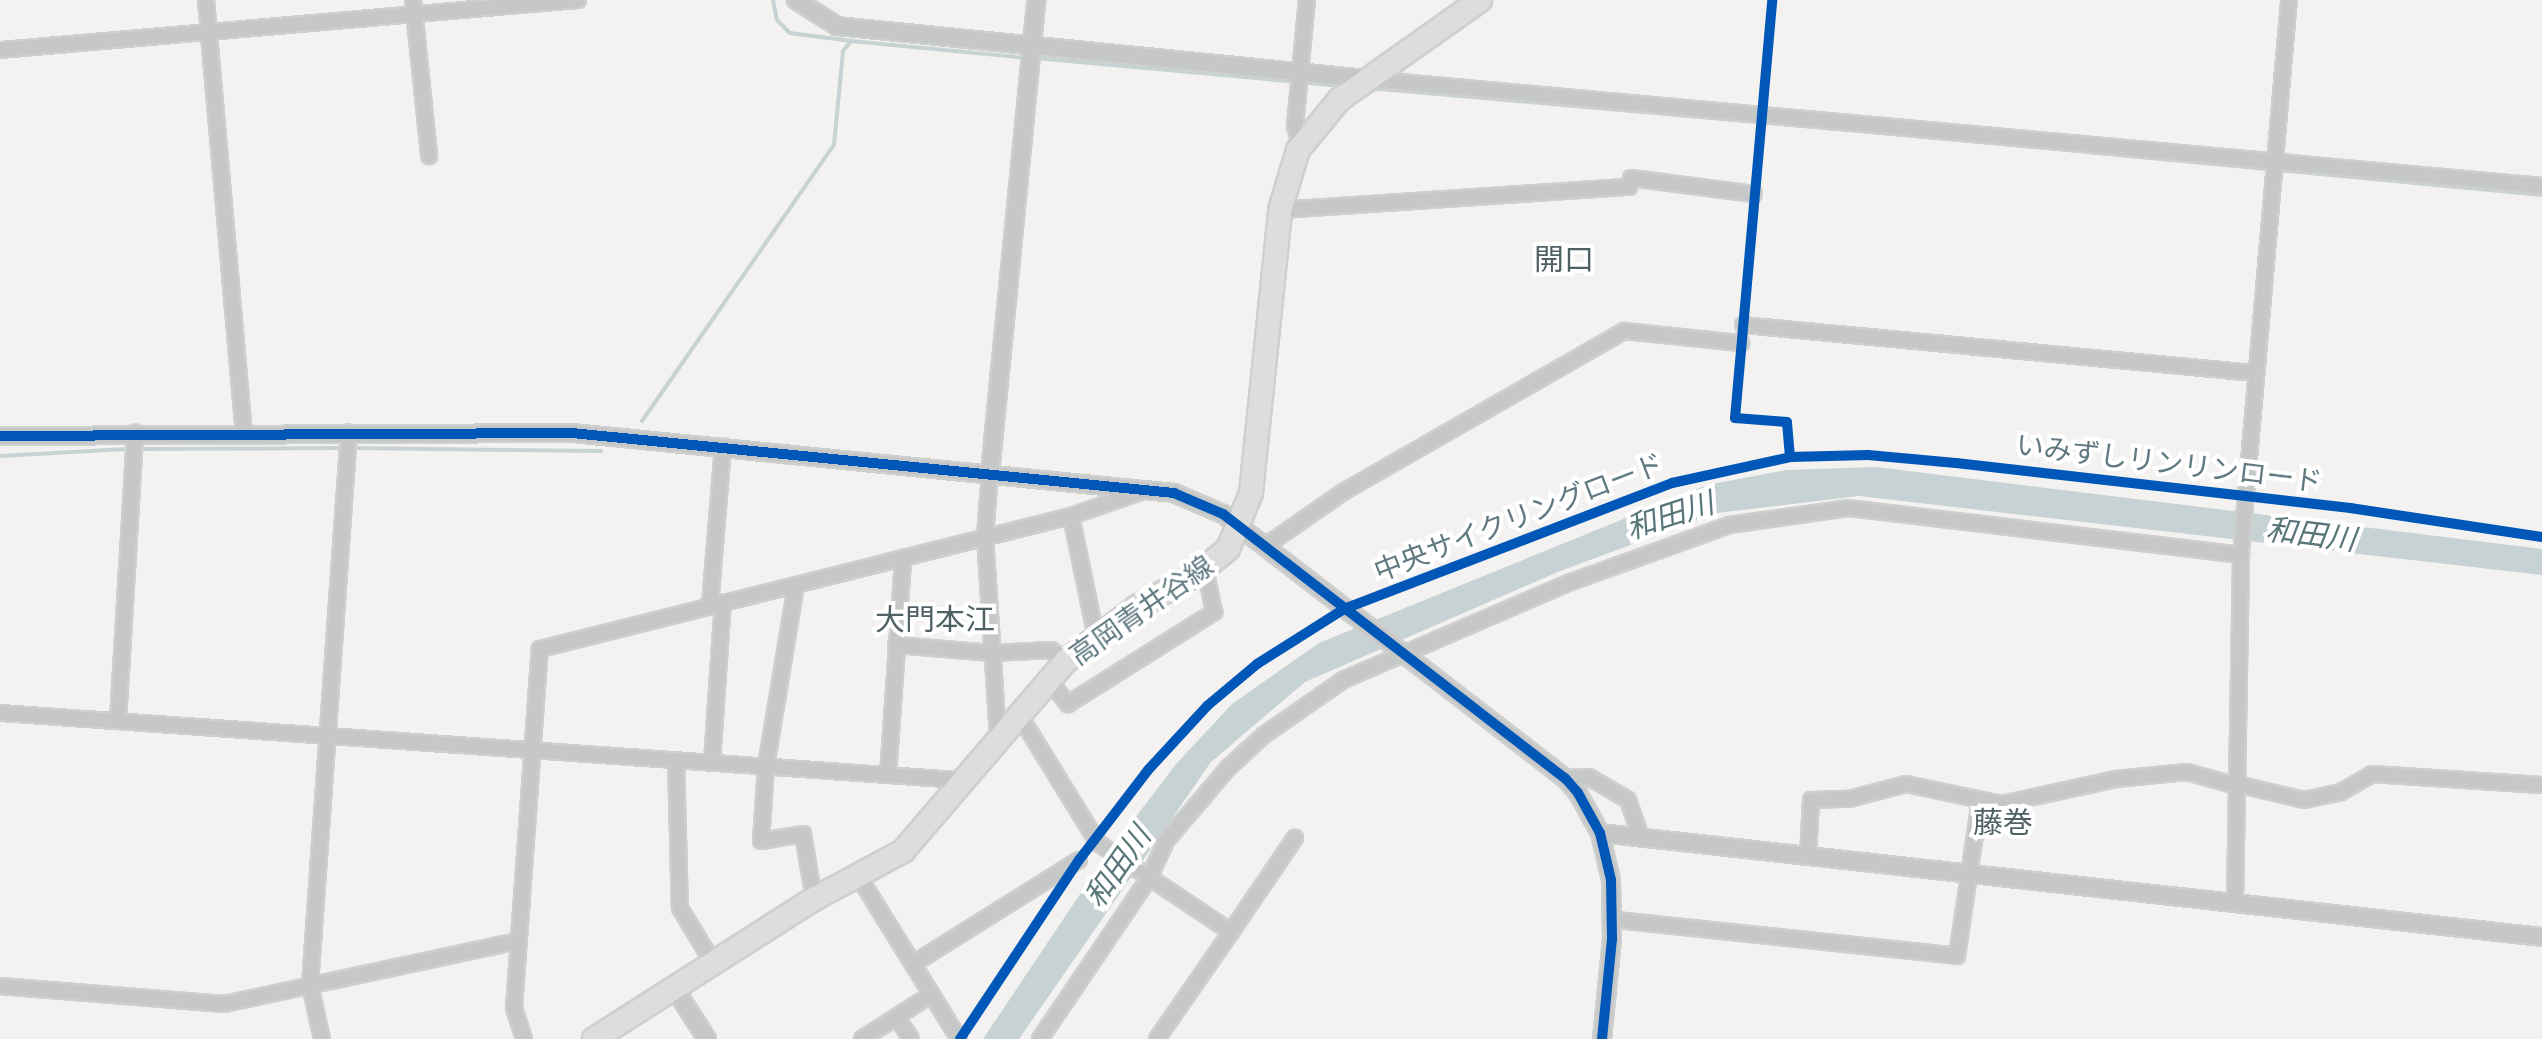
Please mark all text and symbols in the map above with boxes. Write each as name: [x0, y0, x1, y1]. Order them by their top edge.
district label: 開口: [1534, 242, 1594, 278]
street label: いみずしリンリンロード: [2014, 429, 2324, 499]
street label: 中央サイクリングロード: [1369, 447, 1669, 589]
water label: 和田川: [1622, 485, 1718, 547]
water label: 和田川: [2264, 512, 2358, 558]
street label: 高岡青井谷線: [1064, 549, 1220, 673]
district label: 大門本江: [875, 602, 995, 638]
district label: 藤巻: [1973, 805, 2033, 841]
water label: 和田川: [1077, 820, 1159, 914]

